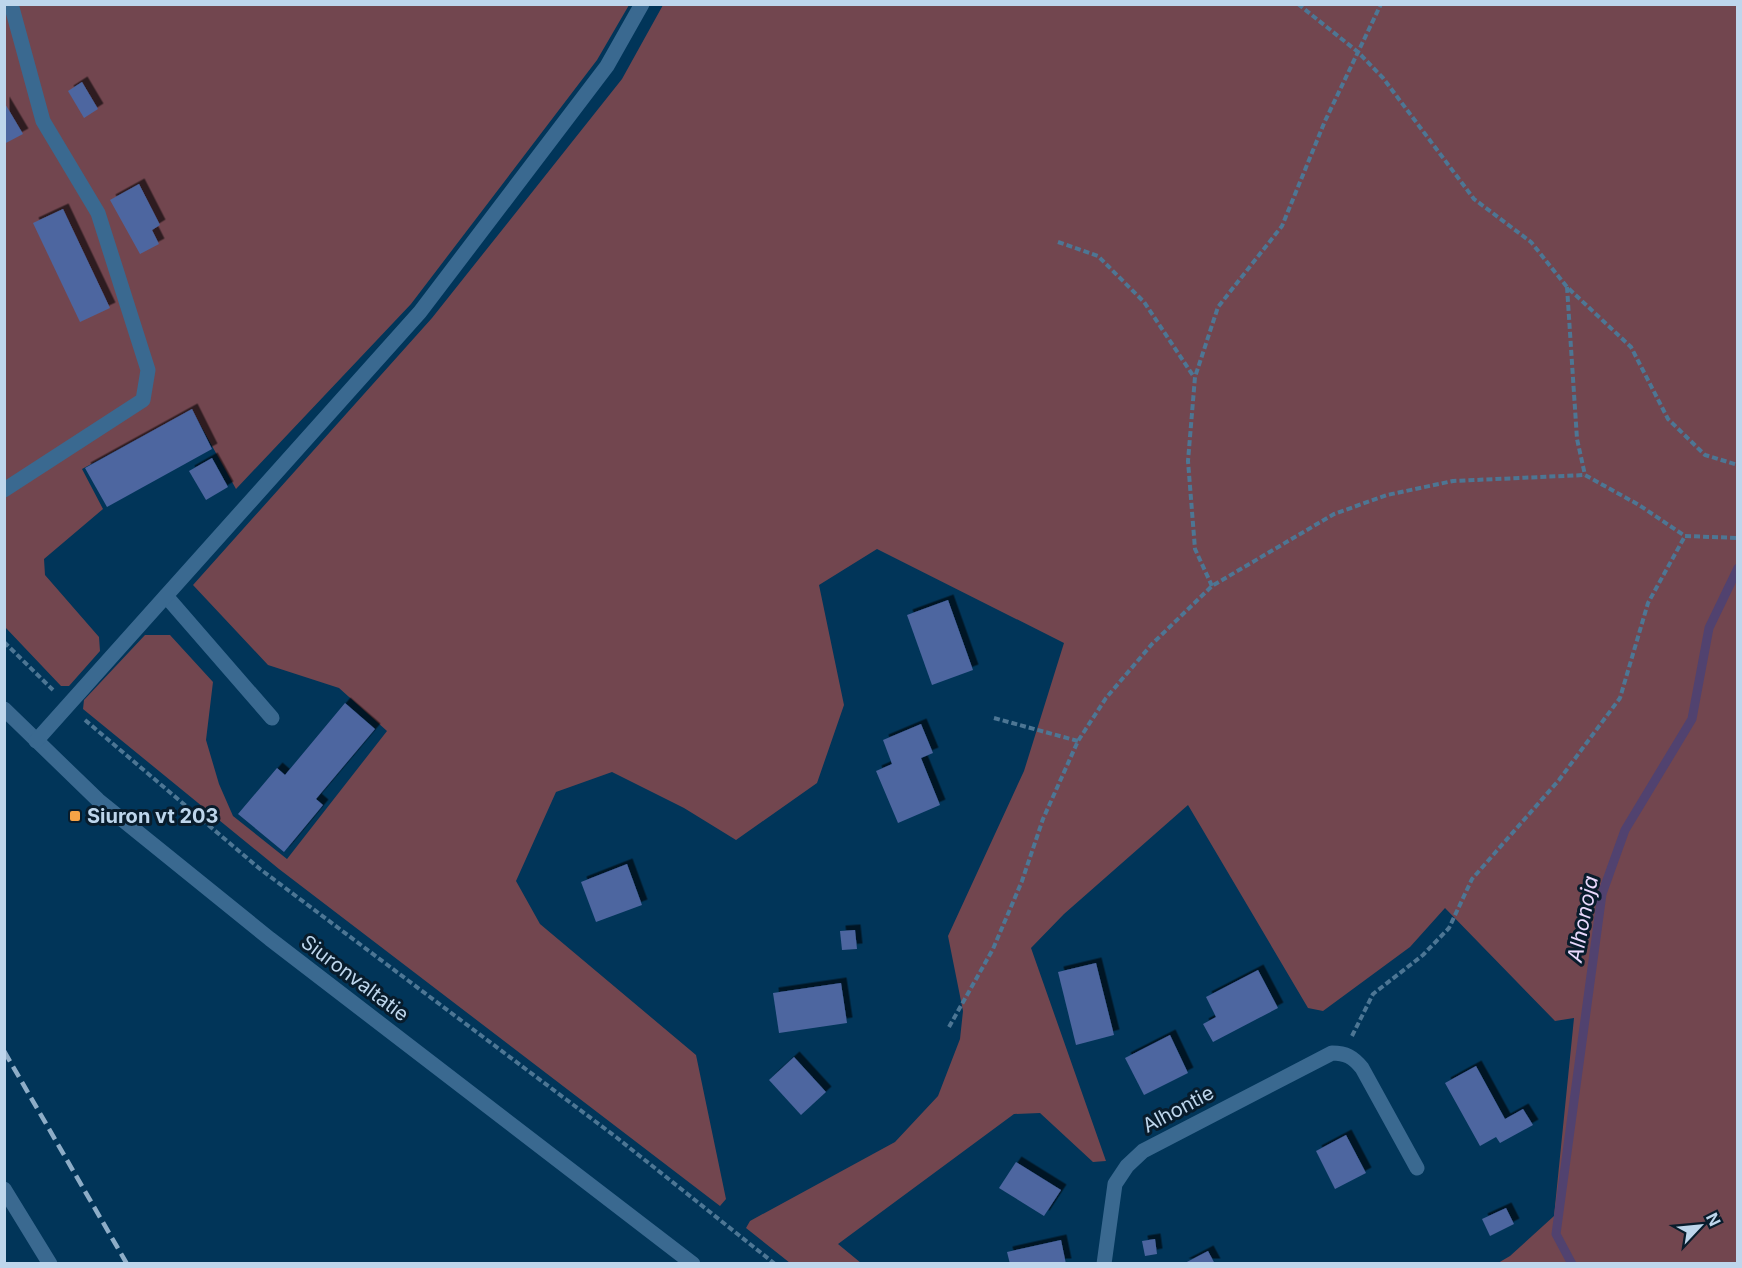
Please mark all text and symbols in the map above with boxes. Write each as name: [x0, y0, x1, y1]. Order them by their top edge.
place label: Siuron vt 203: [87, 804, 218, 828]
marker: Siuron vt 203: [68, 809, 82, 823]
water label: Alhonoja: [1562, 873, 1603, 965]
street label: Siuronvaltatie: [296, 930, 414, 1026]
street label: Alhontie: [1138, 1080, 1218, 1138]
north arrow: [1670, 1196, 1730, 1256]
text: N: [1702, 1210, 1725, 1229]

